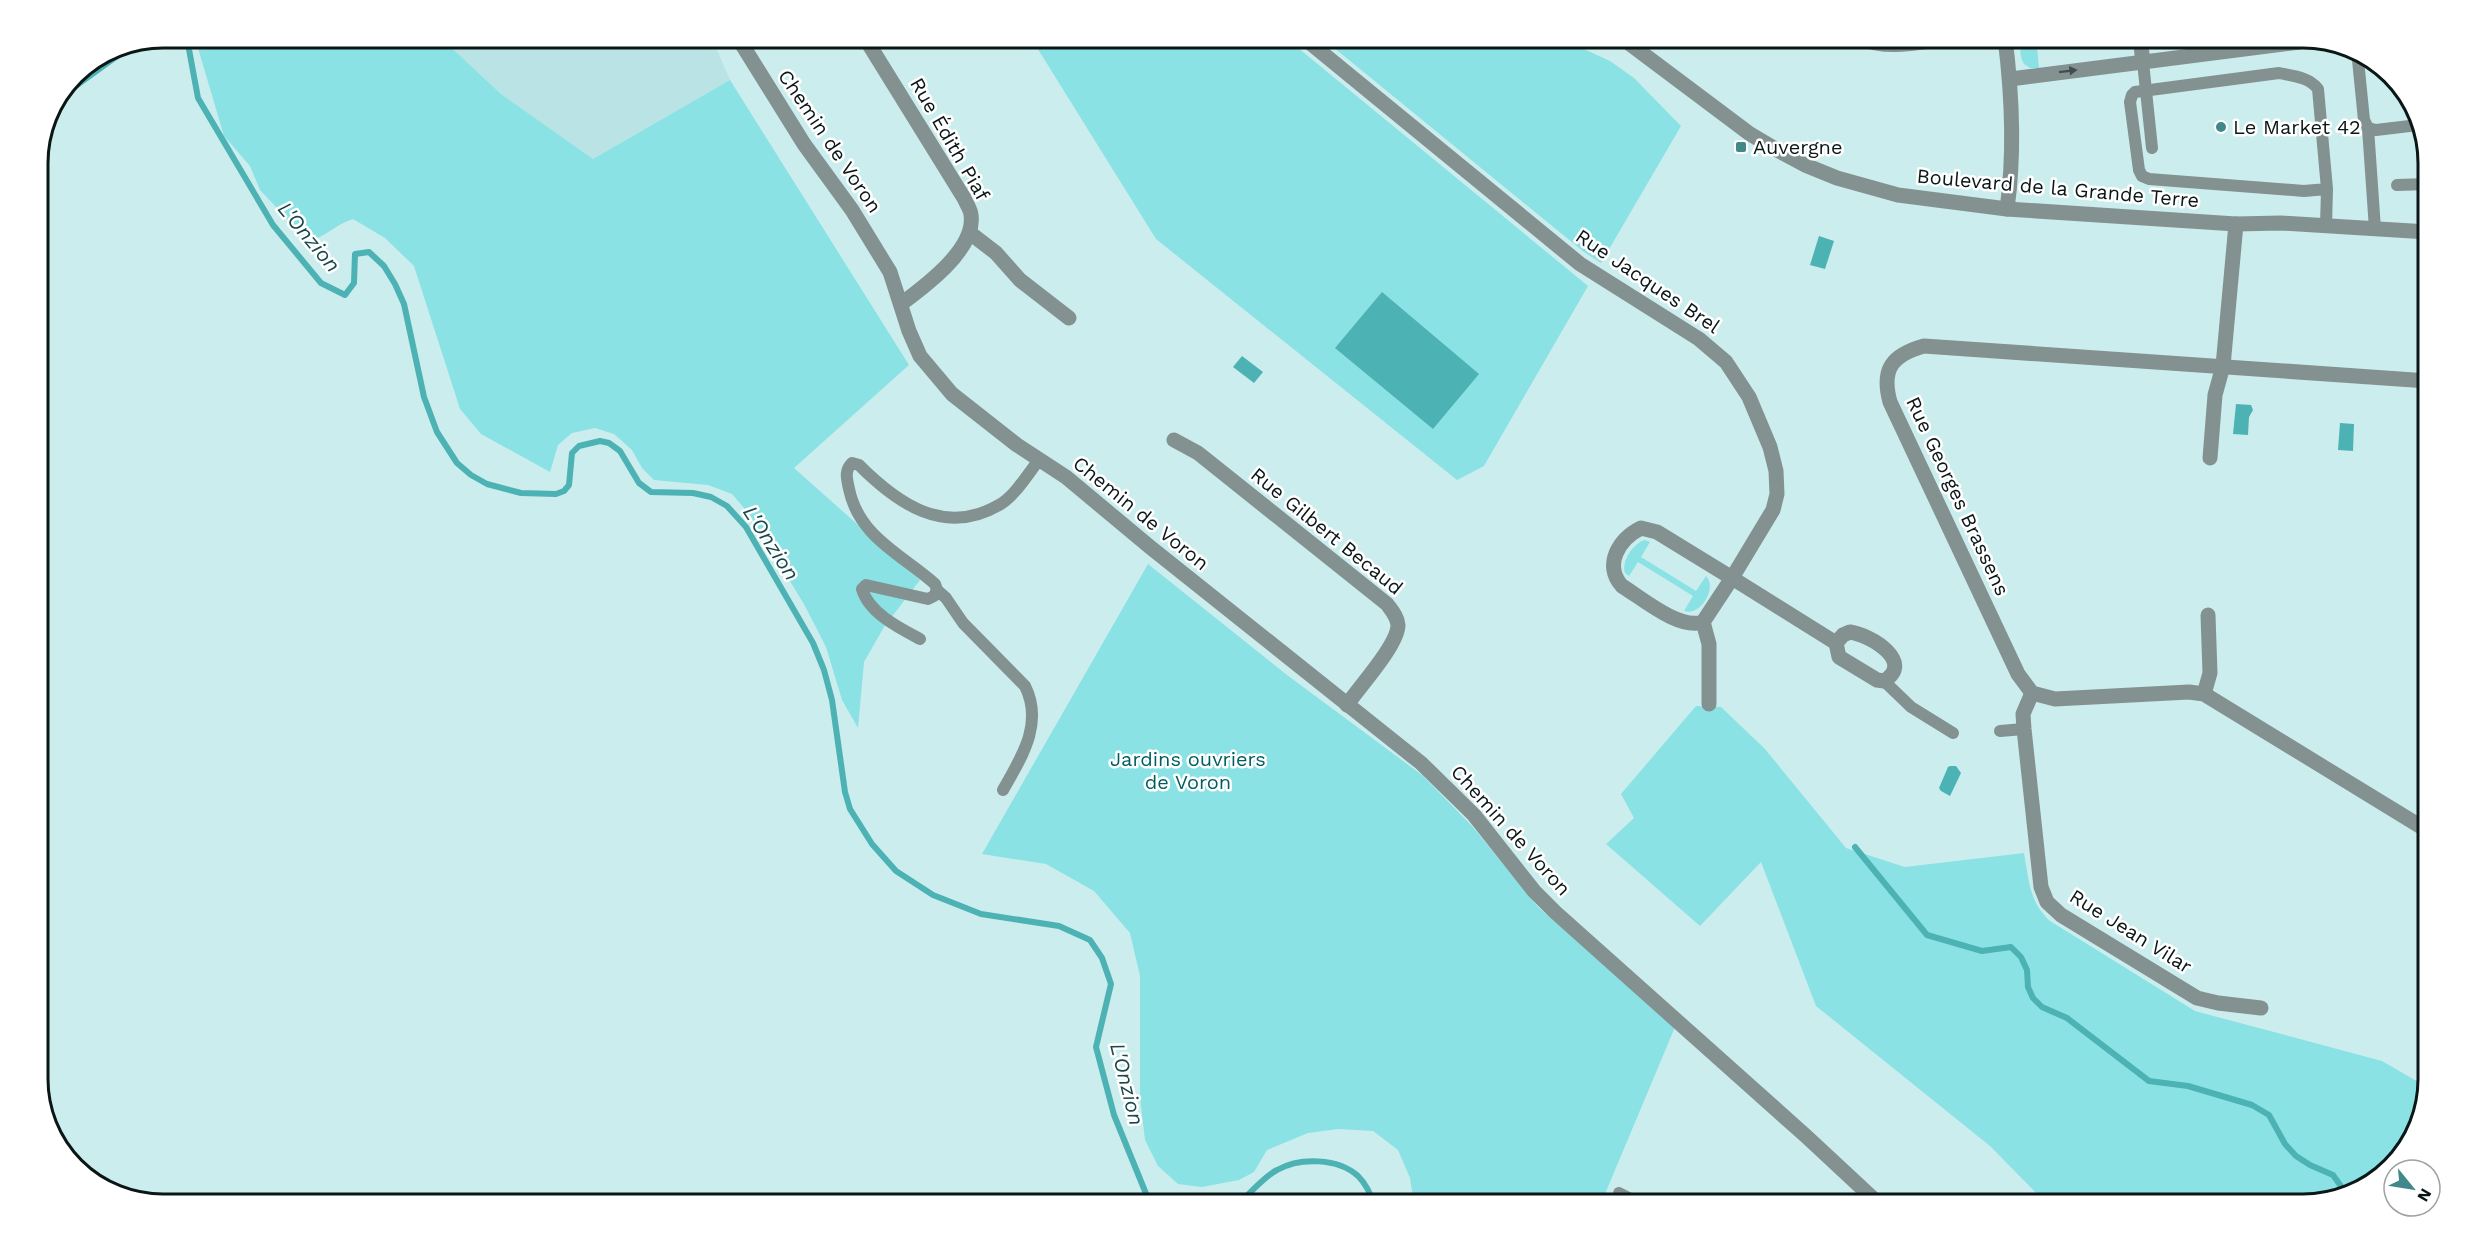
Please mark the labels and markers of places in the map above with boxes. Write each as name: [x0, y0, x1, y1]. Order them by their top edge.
place label: Le Market 42: [2233, 115, 2361, 139]
marker: Le Market 42: [2214, 120, 2228, 134]
place label: Auvergne: [1753, 135, 1843, 159]
marker: Auvergne: [1734, 140, 1748, 154]

